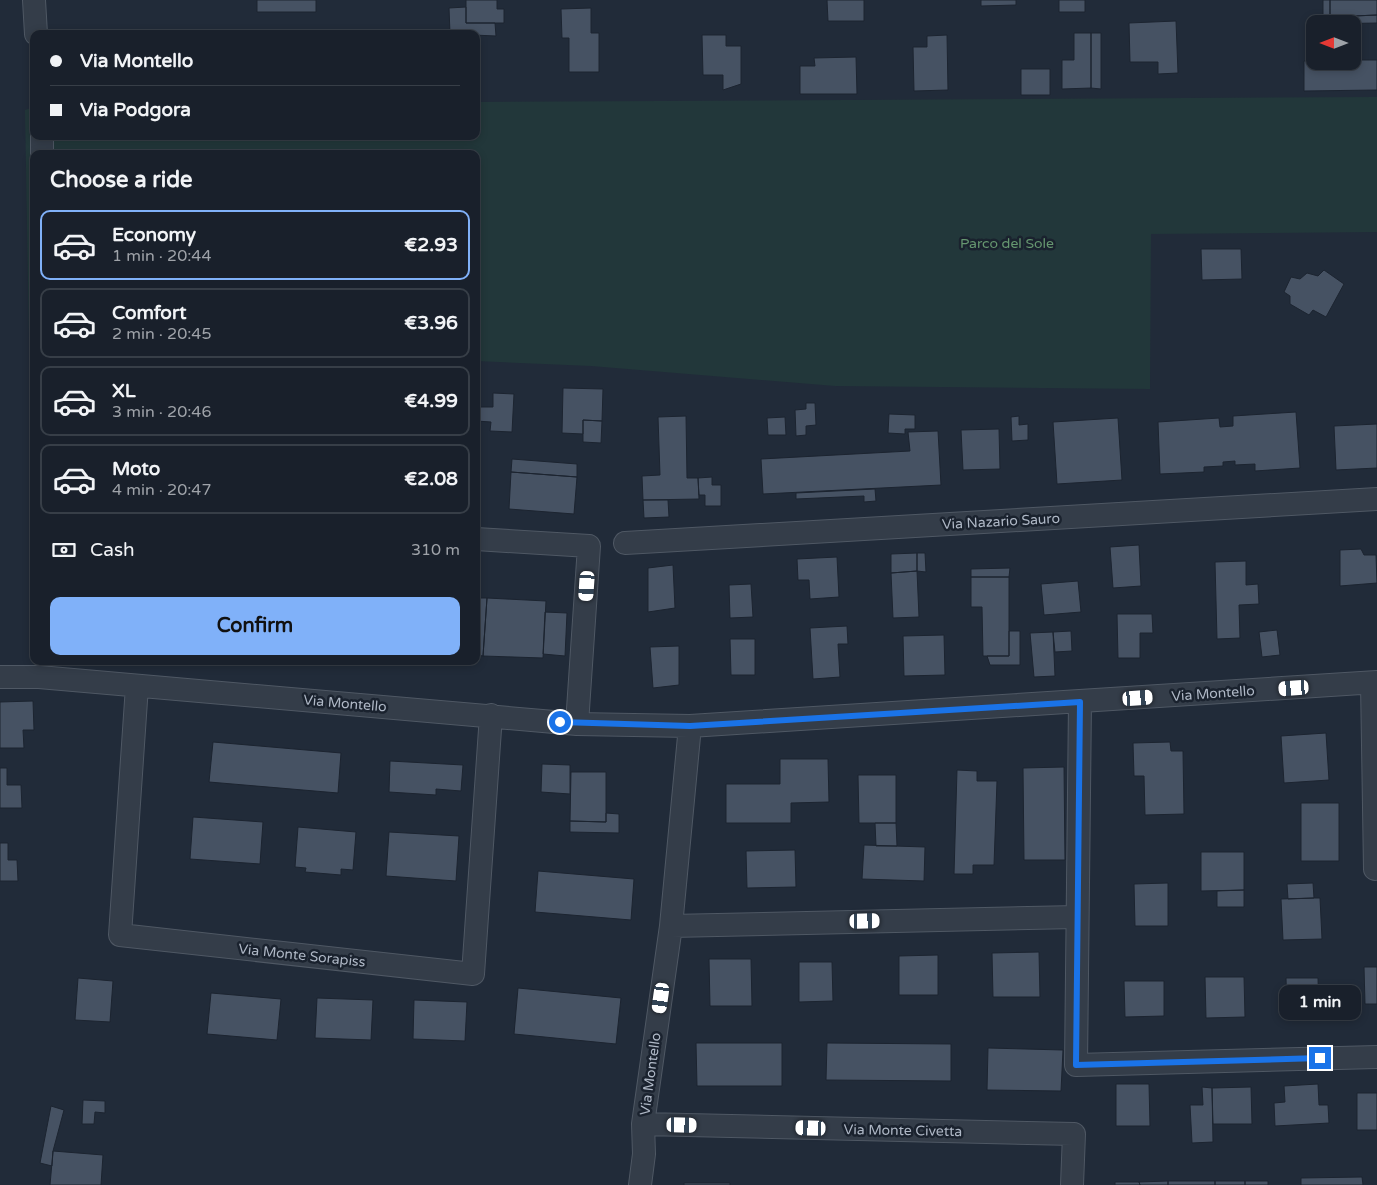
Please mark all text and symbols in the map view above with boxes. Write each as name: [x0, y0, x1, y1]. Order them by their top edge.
north arrow: [1306, 15, 1361, 70]
map controls: [1306, 15, 1361, 70]
text: Via Montello: [80, 50, 193, 72]
text: Via Podgora: [80, 99, 191, 121]
text: Choose a ride: [50, 167, 193, 193]
icon: car: [52, 223, 97, 268]
text: Economy: [112, 224, 196, 246]
text: €2.93: [404, 234, 458, 256]
park label: Parco del Sole: [960, 235, 1054, 252]
text: 1 min · 20:44: [112, 246, 211, 266]
icon: car: [52, 301, 97, 346]
text: Comfort: [112, 302, 186, 324]
text: €3.96: [404, 312, 458, 334]
text: 2 min · 20:45: [112, 324, 211, 344]
icon: car: [52, 379, 97, 424]
text: XL: [112, 380, 136, 402]
text: €4.99: [404, 390, 458, 412]
text: 3 min · 20:46: [112, 402, 211, 422]
icon: car: [52, 457, 97, 502]
text: Moto: [112, 458, 160, 480]
text: €2.08: [404, 468, 458, 490]
text: 4 min · 20:47: [112, 480, 211, 500]
street label: Via Nazario Sauro: [942, 510, 1060, 533]
icon: cash: [50, 536, 78, 564]
text: Cash: [90, 539, 135, 561]
text: 310 m: [411, 540, 460, 560]
car: [578, 571, 595, 601]
button: Confirm: [50, 597, 460, 655]
car: [1278, 679, 1309, 697]
street label: Via Montello: [1171, 682, 1255, 705]
car: [1122, 689, 1153, 707]
street label: Via Montello: [303, 691, 387, 716]
route start: [549, 711, 571, 733]
car: [849, 913, 880, 929]
street label: Via Monte Sorapiss: [238, 940, 367, 971]
car: [651, 982, 670, 1014]
callout: 1 min: [1279, 986, 1361, 1020]
text: 1 min: [1299, 992, 1341, 1012]
street label: Via Montello: [636, 1032, 665, 1117]
route end: [1309, 1047, 1331, 1069]
car: [666, 1117, 697, 1133]
car: [795, 1120, 826, 1136]
street label: Via Monte Civetta: [844, 1121, 962, 1140]

